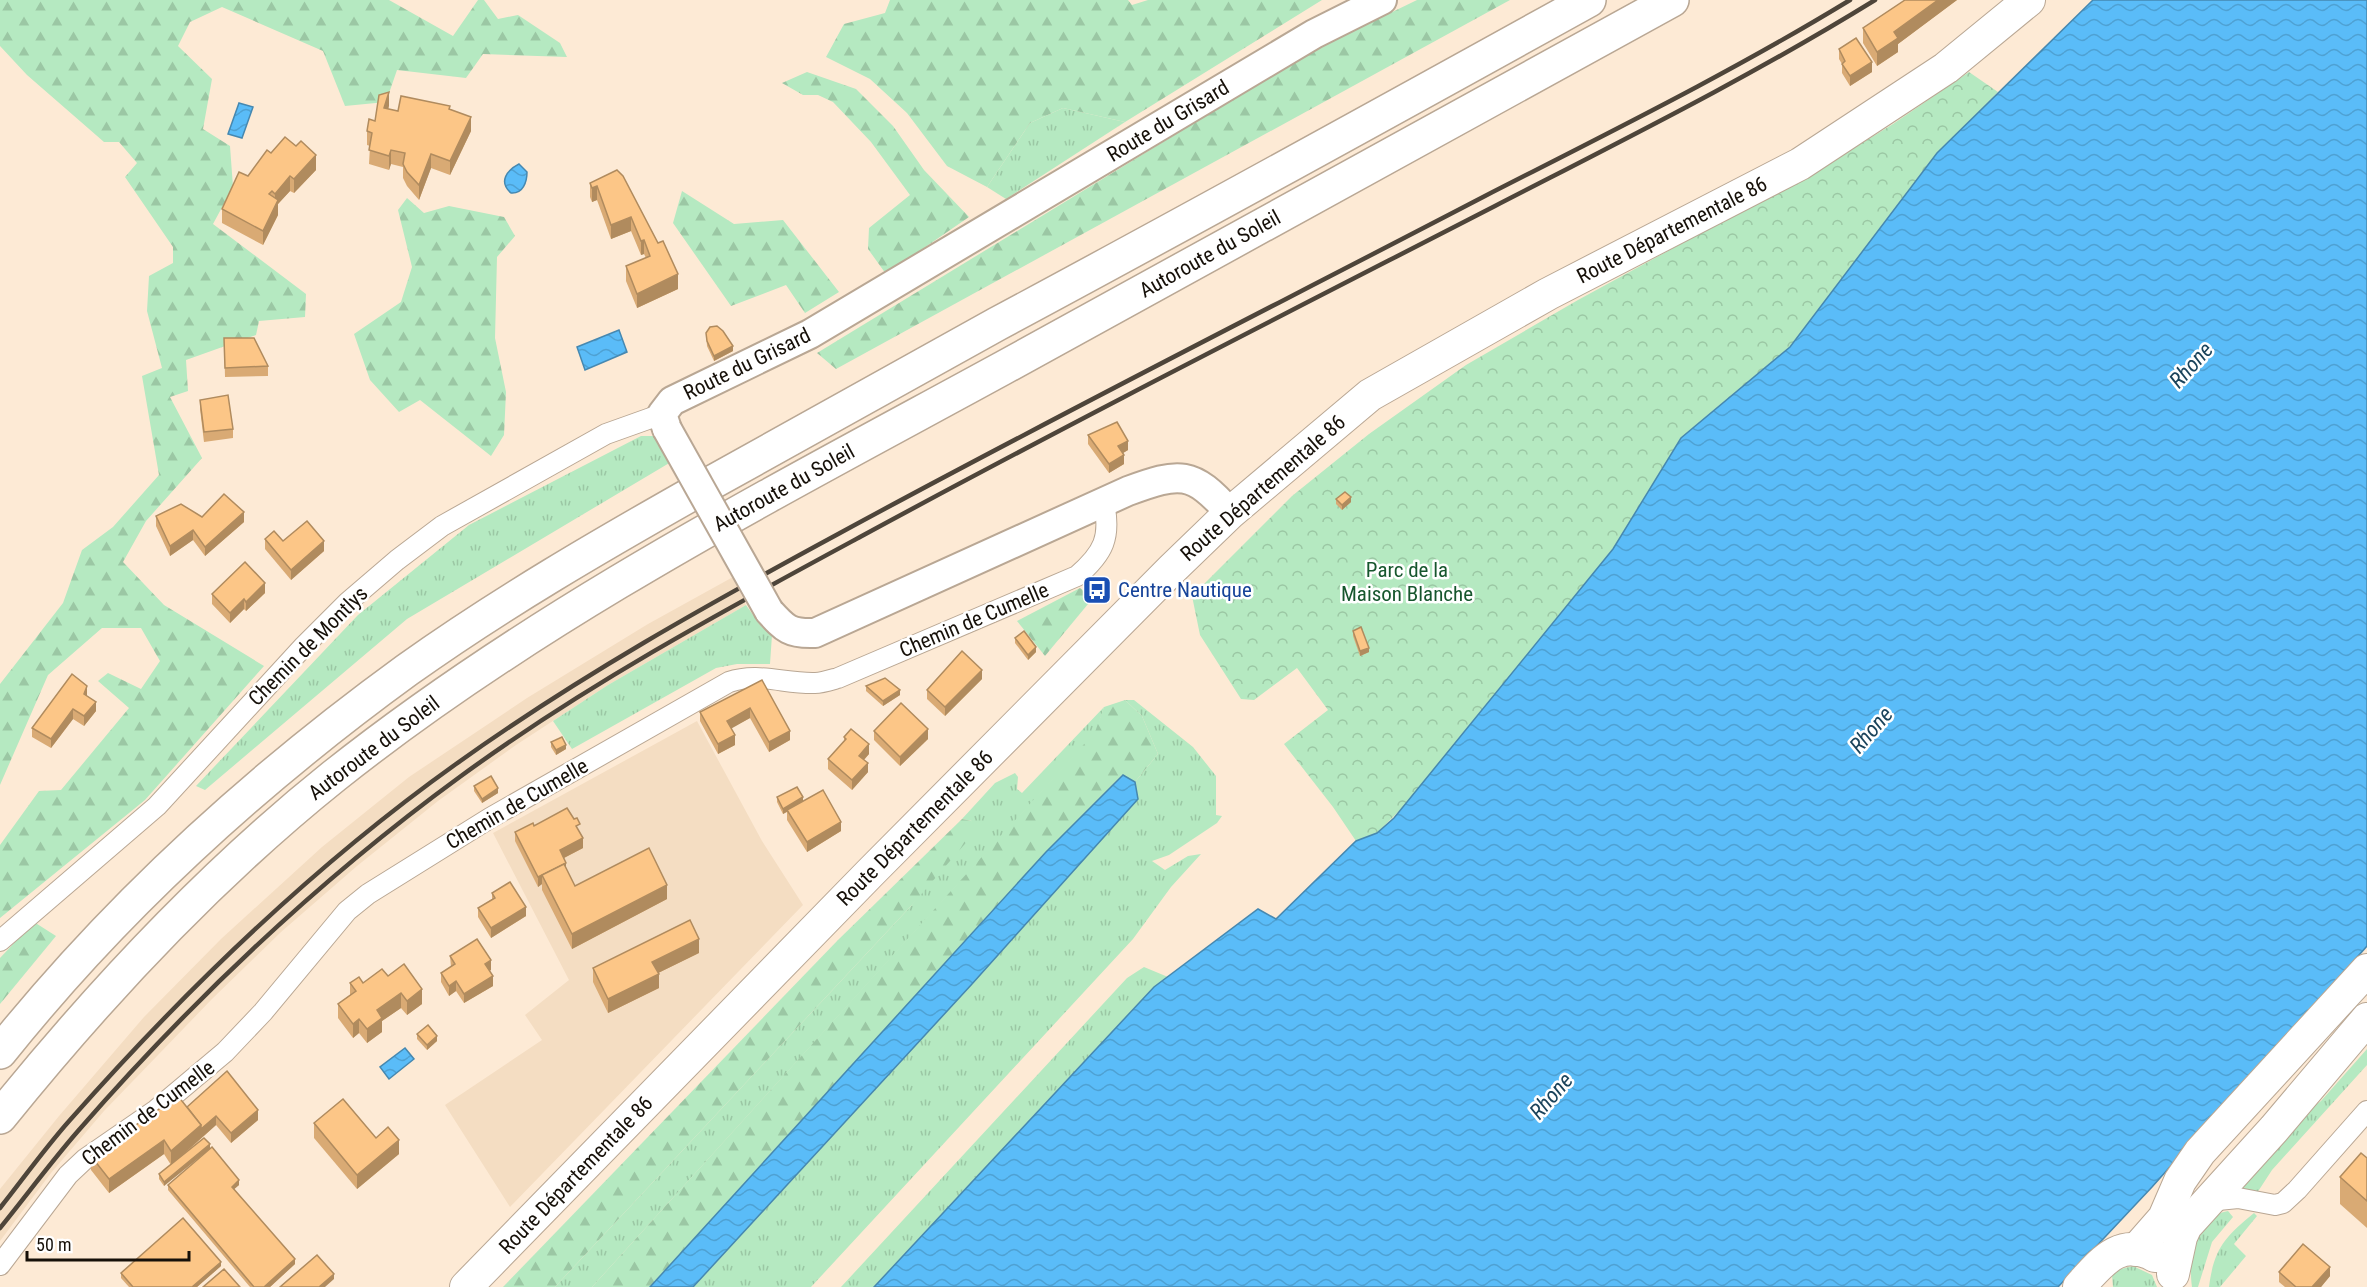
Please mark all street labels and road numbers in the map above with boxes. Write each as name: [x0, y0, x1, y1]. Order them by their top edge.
street label: Route du Grisard: [1103, 75, 1233, 167]
street label: Route Départementale 86: [1573, 172, 1771, 288]
street label: Autoroute du Soleil: [1135, 205, 1285, 303]
street label: Route du Grisard: [680, 323, 814, 405]
street label: Route Départementale 86: [1176, 410, 1350, 566]
street label: Autoroute du Soleil: [709, 439, 859, 537]
street label: Chemin de Cumelle: [896, 578, 1052, 662]
street label: Chemin de Montlys: [243, 581, 373, 711]
street label: Autoroute du Soleil: [304, 691, 444, 805]
street label: Route Départementale 86: [832, 745, 998, 911]
street label: Chemin de Cumelle: [442, 754, 592, 854]
street label: Chemin de Cumelle: [77, 1055, 219, 1171]
street label: Route Départementale 86: [494, 1091, 658, 1259]

